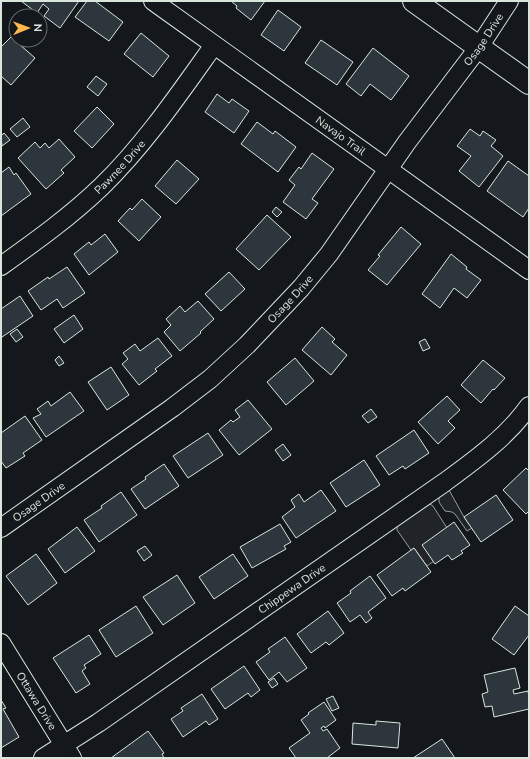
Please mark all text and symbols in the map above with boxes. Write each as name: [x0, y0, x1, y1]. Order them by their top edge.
north arrow: [8, 8, 48, 48]
street label: Osage Drive: [460, 10, 507, 69]
text: N: [30, 24, 45, 32]
street label: Navajo Trail: [313, 113, 369, 159]
street label: Pawnee Drive: [91, 137, 149, 198]
street label: Osage Drive: [264, 272, 317, 327]
street label: Osage Drive: [10, 478, 68, 526]
street label: Chippewa Drive: [255, 560, 329, 618]
street label: Ottawa Drive: [13, 669, 60, 733]

